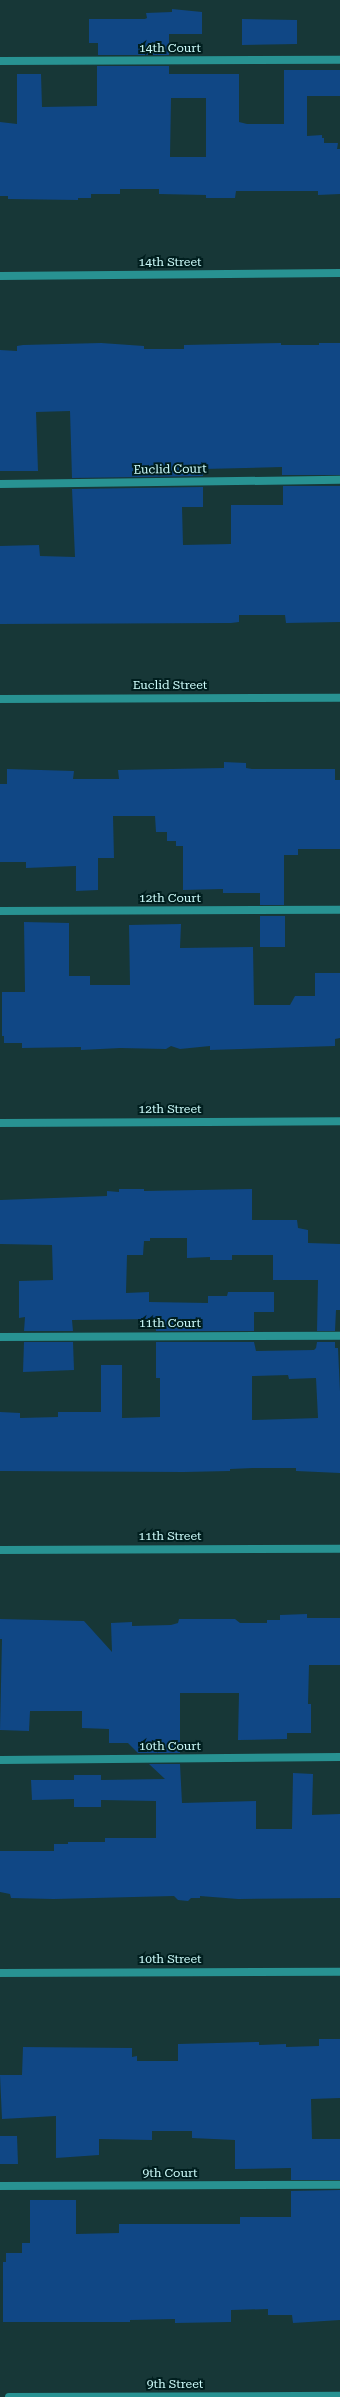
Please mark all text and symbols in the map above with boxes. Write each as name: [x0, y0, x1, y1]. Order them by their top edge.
street label: 14th Court: [139, 42, 201, 56]
street label: 14th Street: [138, 256, 202, 270]
street label: Euclid Court: [133, 462, 207, 478]
street label: Euclid Street: [133, 679, 207, 693]
street label: 12th Court: [139, 892, 201, 906]
street label: 12th Street: [138, 1103, 202, 1117]
street label: 11th Court: [139, 1317, 201, 1331]
street label: 11th Street: [138, 1530, 202, 1544]
street label: 10th Court: [139, 1740, 201, 1754]
street label: 10th Street: [138, 1953, 202, 1967]
street label: 9th Court: [142, 2167, 198, 2181]
street label: 9th Street: [147, 2378, 203, 2392]

